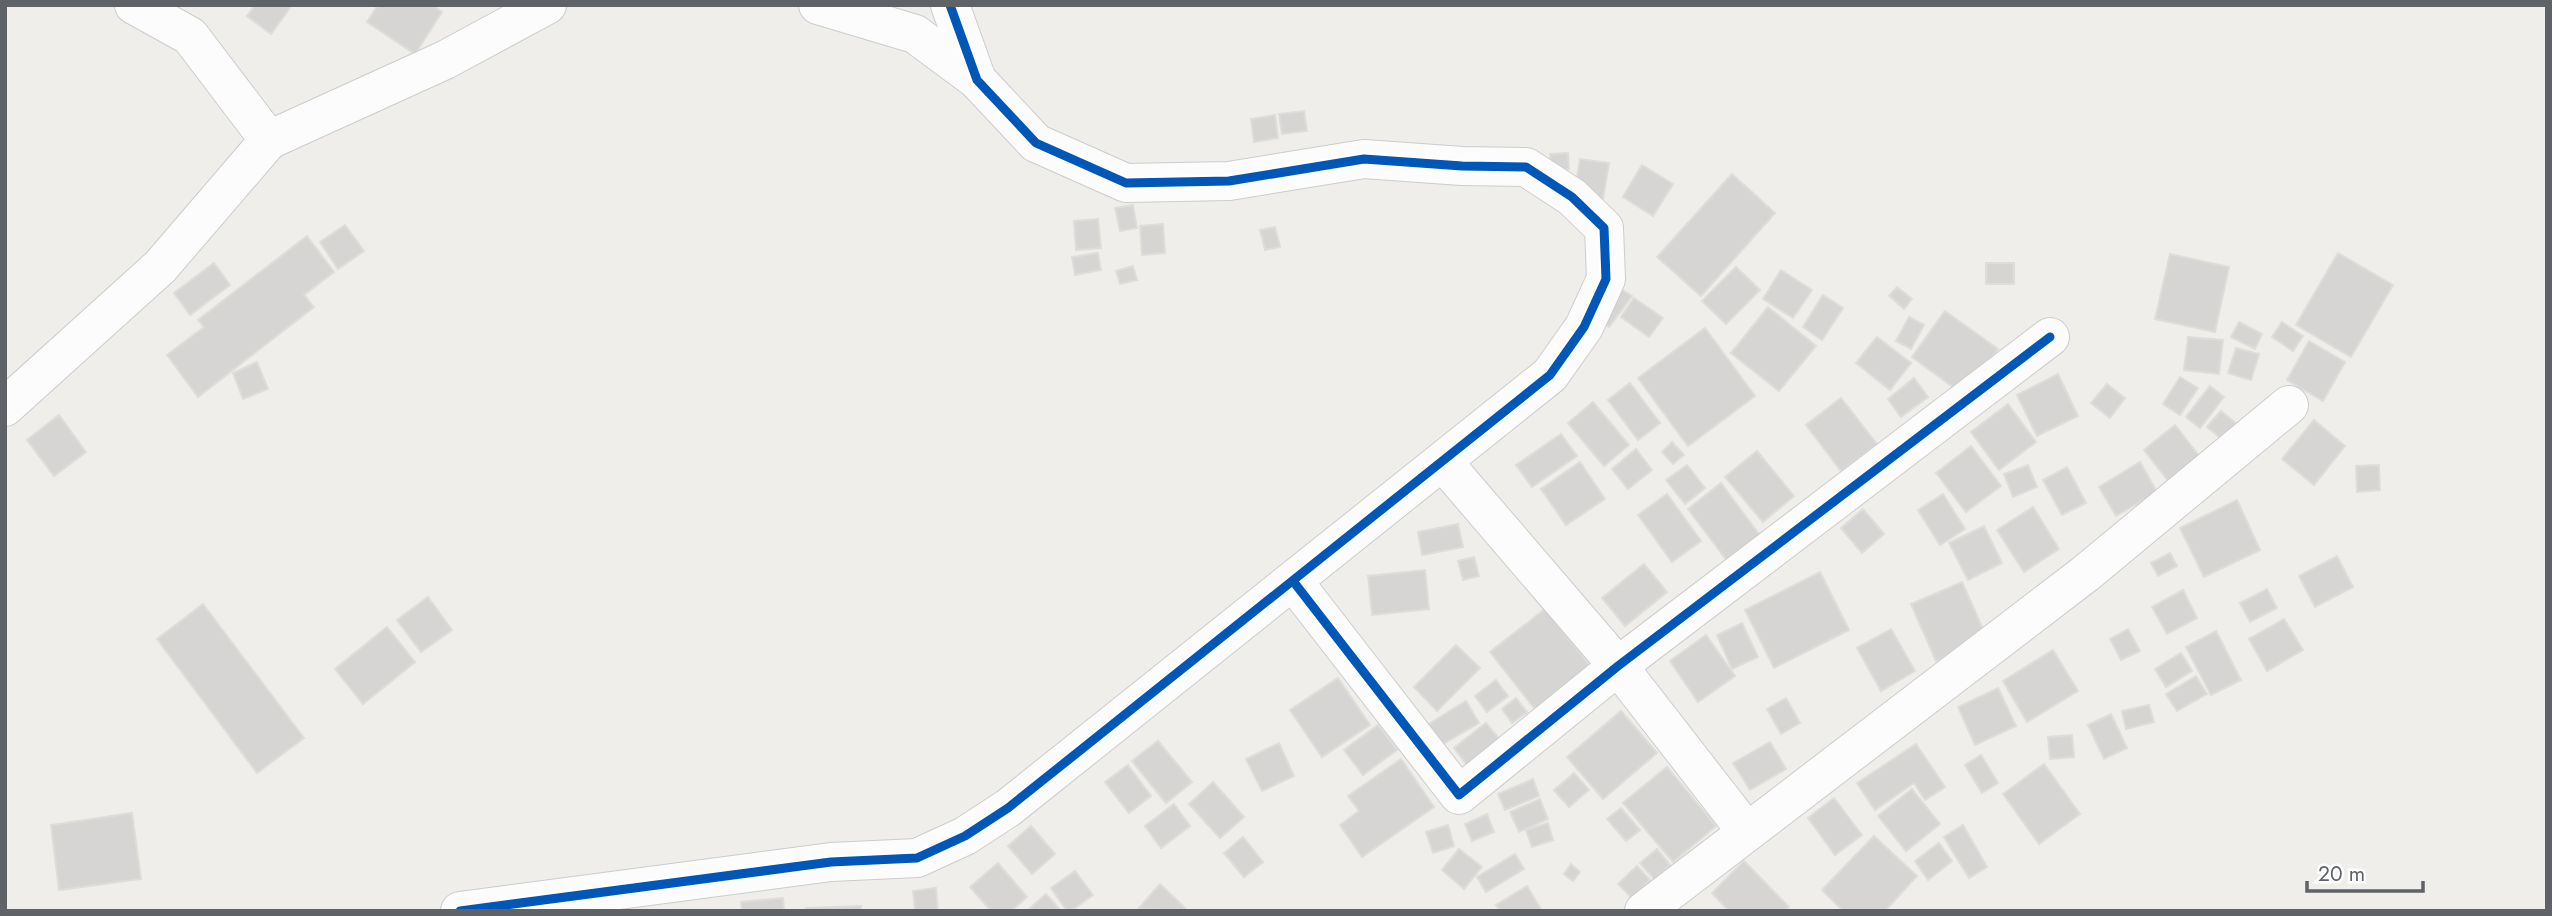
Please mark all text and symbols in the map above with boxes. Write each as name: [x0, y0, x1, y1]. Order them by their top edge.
scale bar: [2307, 850, 2422, 894]
text: 20 m: [2318, 859, 2365, 889]

